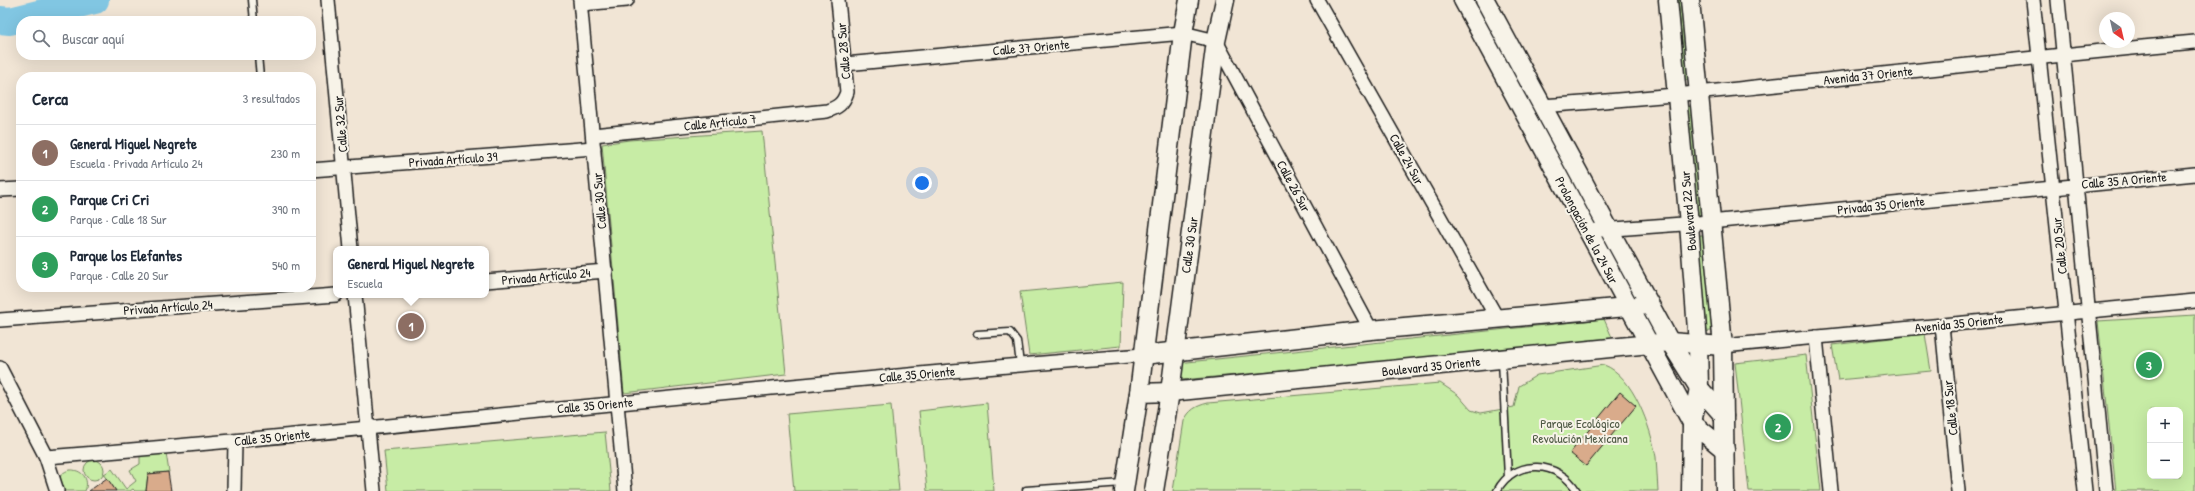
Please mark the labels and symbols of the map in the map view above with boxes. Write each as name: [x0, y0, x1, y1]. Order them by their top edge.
north arrow: [2099, 12, 2135, 48]
street label: Calle 28 Sur: [832, 22, 854, 80]
street label: Calle 37 Oriente: [992, 35, 1070, 59]
street label: Avenida 37 Oriente: [1822, 61, 1914, 89]
street label: Calle 32 Sur: [329, 95, 351, 153]
street label: Calle Artículo 7: [683, 109, 757, 135]
street label: Calle 24 Sur: [1386, 130, 1428, 188]
street label: Privada Artículo 39: [408, 147, 498, 171]
street label: Calle 26 Sur: [1273, 157, 1315, 215]
street label: Calle 35 A Oriente: [2081, 167, 2167, 193]
street label: Boulevard 22 Sur: [1676, 170, 1700, 252]
street label: Calle 30 Sur: [588, 172, 610, 230]
your location: [912, 173, 932, 193]
street label: Prolongación de la 24 Sur: [1551, 173, 1623, 287]
street label: Privada 35 Oriente: [1836, 191, 1926, 219]
street label: Calle 30 Sur: [1176, 216, 1202, 274]
street label: Calle 20 Sur: [2047, 217, 2071, 275]
street label: Privada Artículo 24: [501, 263, 591, 289]
street label: Privada Artículo 24: [123, 295, 213, 319]
street label: Avenida 35 Oriente: [1914, 309, 2004, 337]
pin: 1: [398, 311, 424, 341]
pin: 3: [2136, 350, 2162, 380]
street label: Boulevard 35 Oriente: [1381, 352, 1481, 380]
street label: Calle 35 Oriente: [878, 362, 956, 386]
street label: Calle 18 Sur: [1938, 379, 1962, 437]
street label: Calle 35 Oriente: [556, 393, 634, 417]
pin: 2: [1765, 412, 1791, 442]
park label: Parque Ecológico Revolución Mexicana: [1533, 414, 1628, 447]
street label: Calle 35 Oriente: [233, 424, 311, 450]

